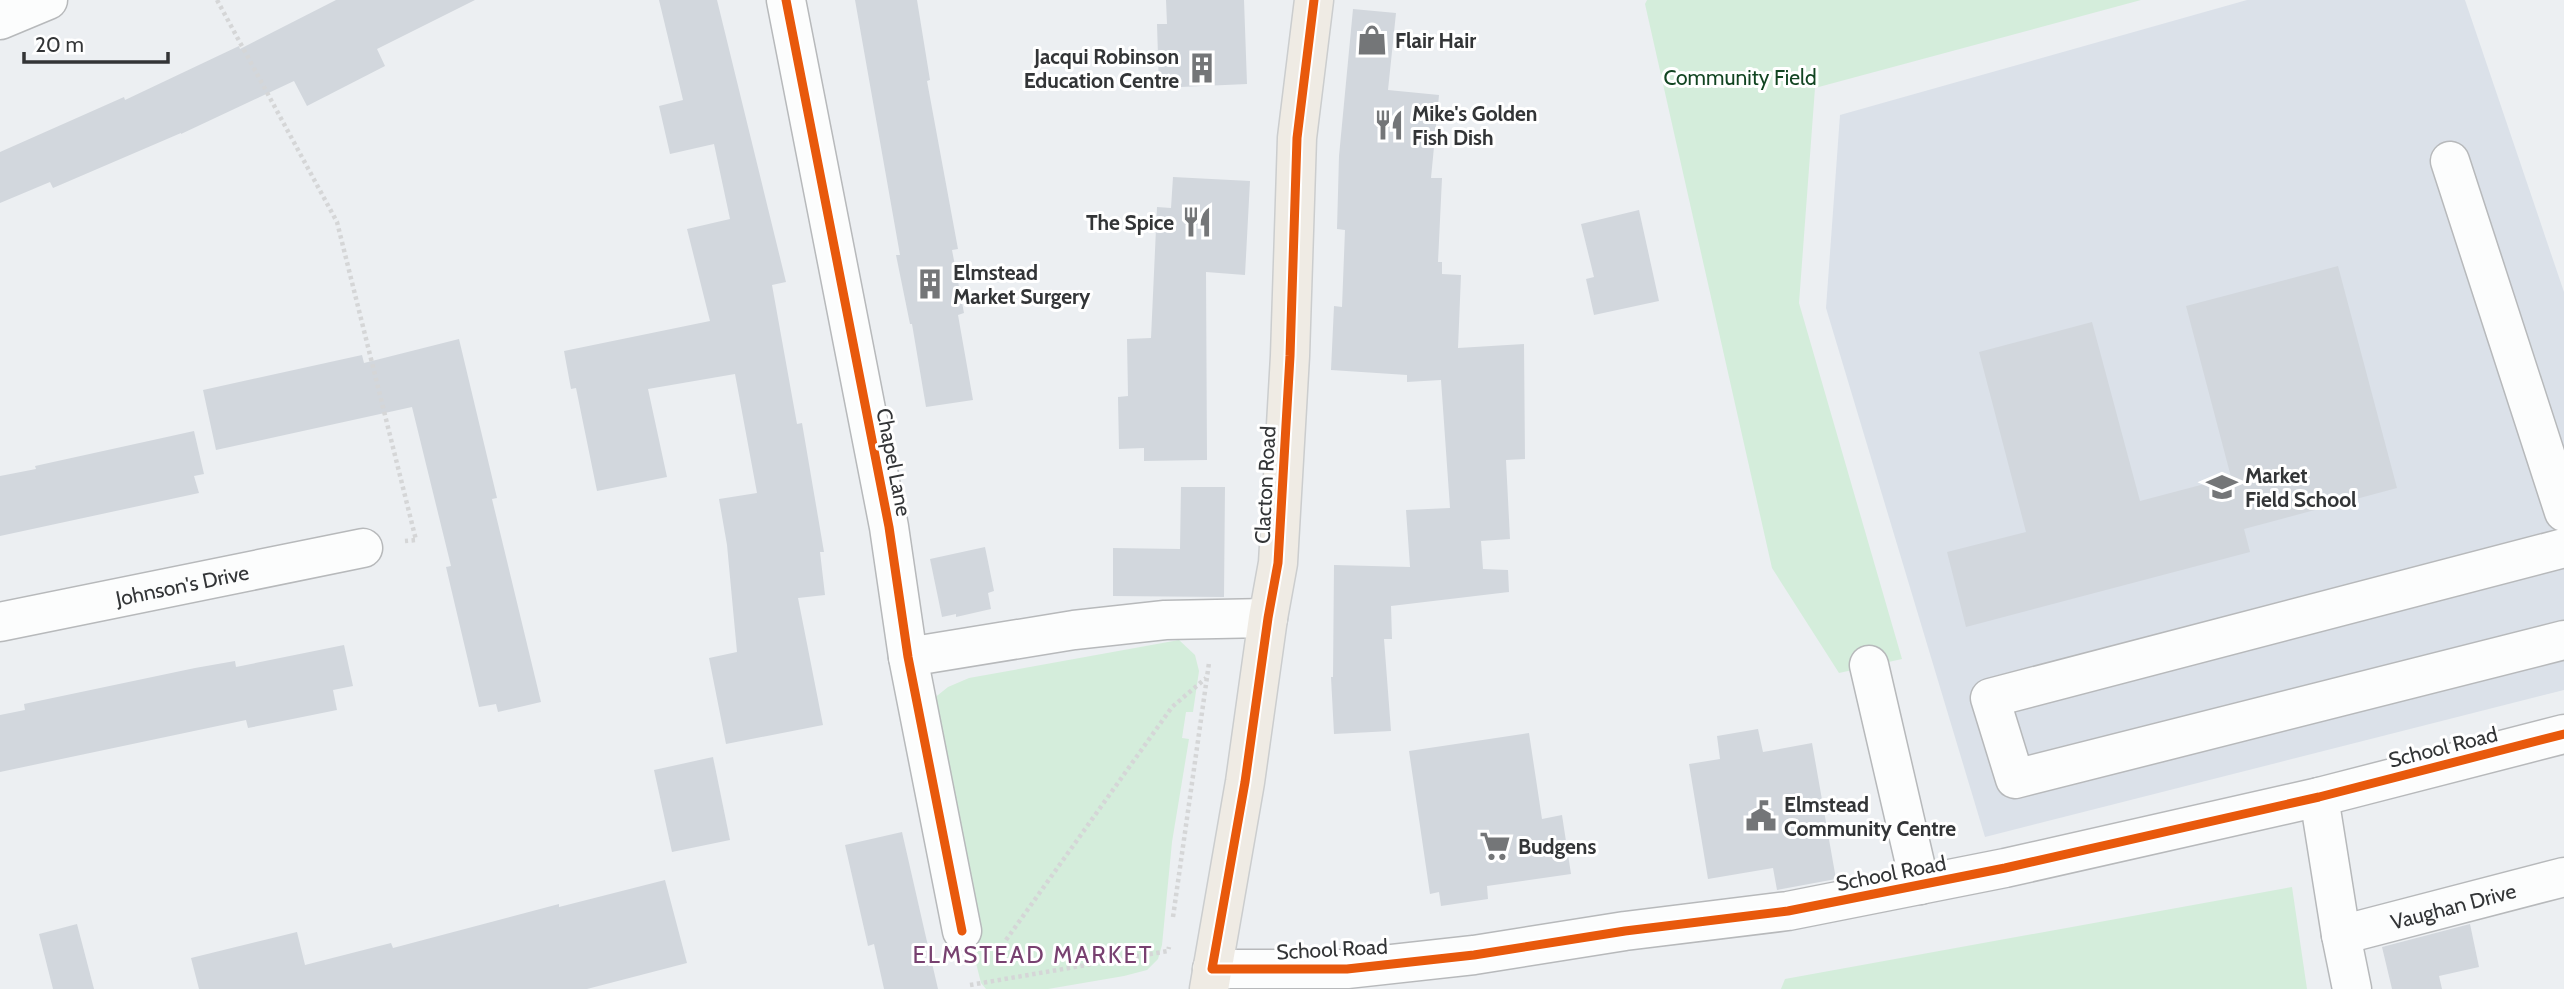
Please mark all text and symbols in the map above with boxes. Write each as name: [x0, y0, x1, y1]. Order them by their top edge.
scale bar: [24, 21, 168, 65]
shop icon: Flair Hair: [1355, 23, 1389, 57]
place label: Flair Hair: [1395, 28, 1476, 53]
text: 20 m: [35, 32, 84, 57]
place label: Jacqui Robinson Education Centre: [1024, 44, 1179, 93]
building icon: Jacqui Robinson Education Centre: [1185, 51, 1219, 85]
park label: Community Field: [1663, 65, 1817, 90]
place label: Mike's Golden Fish Dish: [1412, 101, 1537, 150]
restaurant icon: Mike's Golden Fish Dish: [1372, 108, 1406, 142]
restaurant icon: The Spice: [1180, 205, 1214, 239]
place label: The Spice: [1086, 210, 1174, 235]
place label: Elmstead Market Surgery: [953, 260, 1091, 309]
building icon: Elmstead Market Surgery: [913, 267, 947, 301]
street label: Chapel Lane: [871, 406, 917, 518]
street label: Clacton Road: [1249, 425, 1281, 545]
place label: Market Field School: [2245, 463, 2357, 512]
school or university icon: Market Field School: [2205, 470, 2239, 504]
street label: Johnson's Drive: [112, 559, 251, 611]
street label: School Road: [2386, 721, 2500, 773]
place label: Elmstead Community Centre: [1784, 792, 1956, 841]
public building icon: Elmstead Community Centre: [1744, 799, 1778, 833]
supermarket icon: Budgens: [1478, 829, 1512, 863]
place label: Budgens: [1518, 834, 1596, 859]
street label: School Road: [1834, 850, 1948, 896]
street label: Vaughan Drive: [2388, 877, 2519, 934]
street label: School Road: [1276, 934, 1388, 964]
district label: ELMSTEAD MARKET: [913, 940, 1153, 969]

